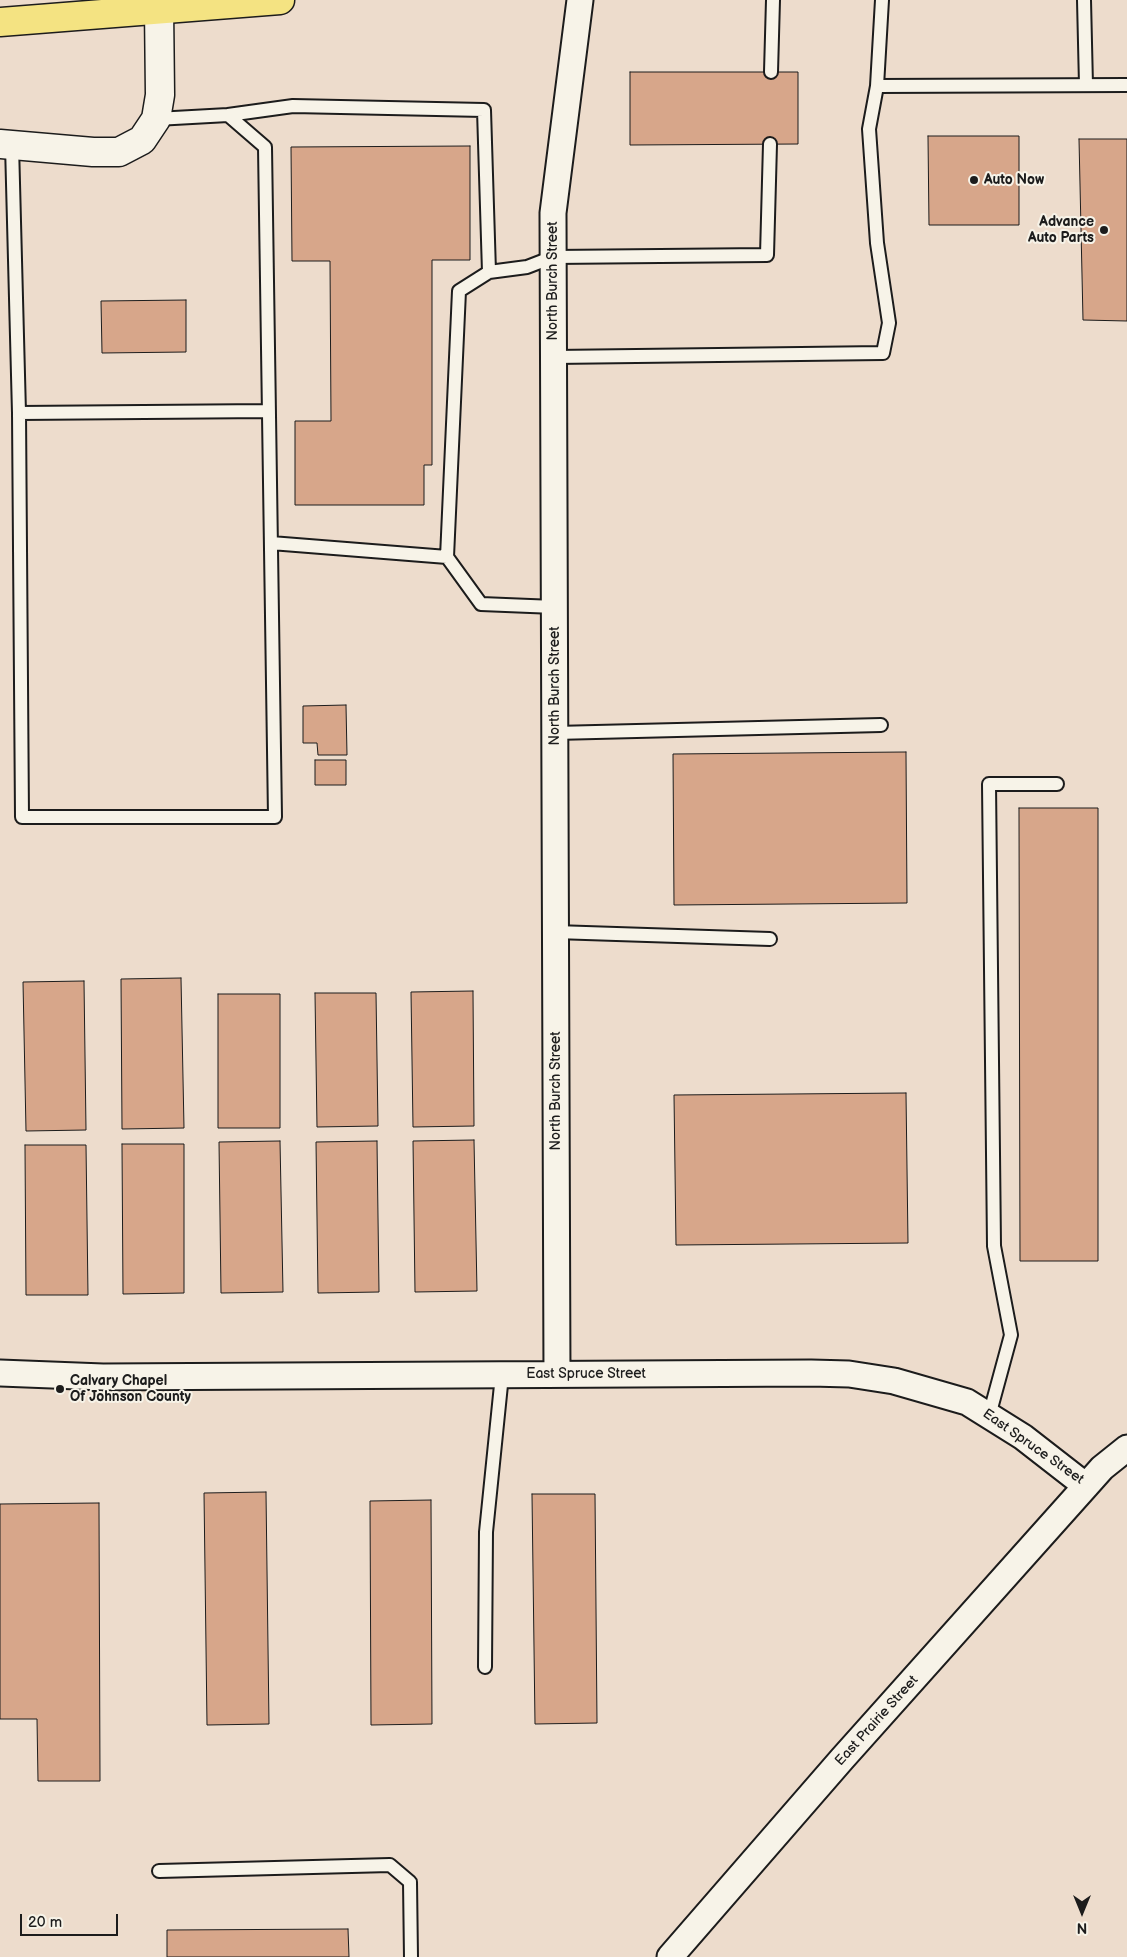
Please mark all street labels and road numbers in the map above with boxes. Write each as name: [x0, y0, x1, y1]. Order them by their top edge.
street label: North Burch Street: [545, 221, 561, 341]
street label: North Burch Street: [547, 626, 563, 746]
street label: North Burch Street: [548, 1031, 564, 1151]
street label: East Spruce Street: [526, 1366, 646, 1382]
street label: East Spruce Street: [979, 1406, 1087, 1488]
street label: East Prairie Street: [832, 1672, 922, 1770]

